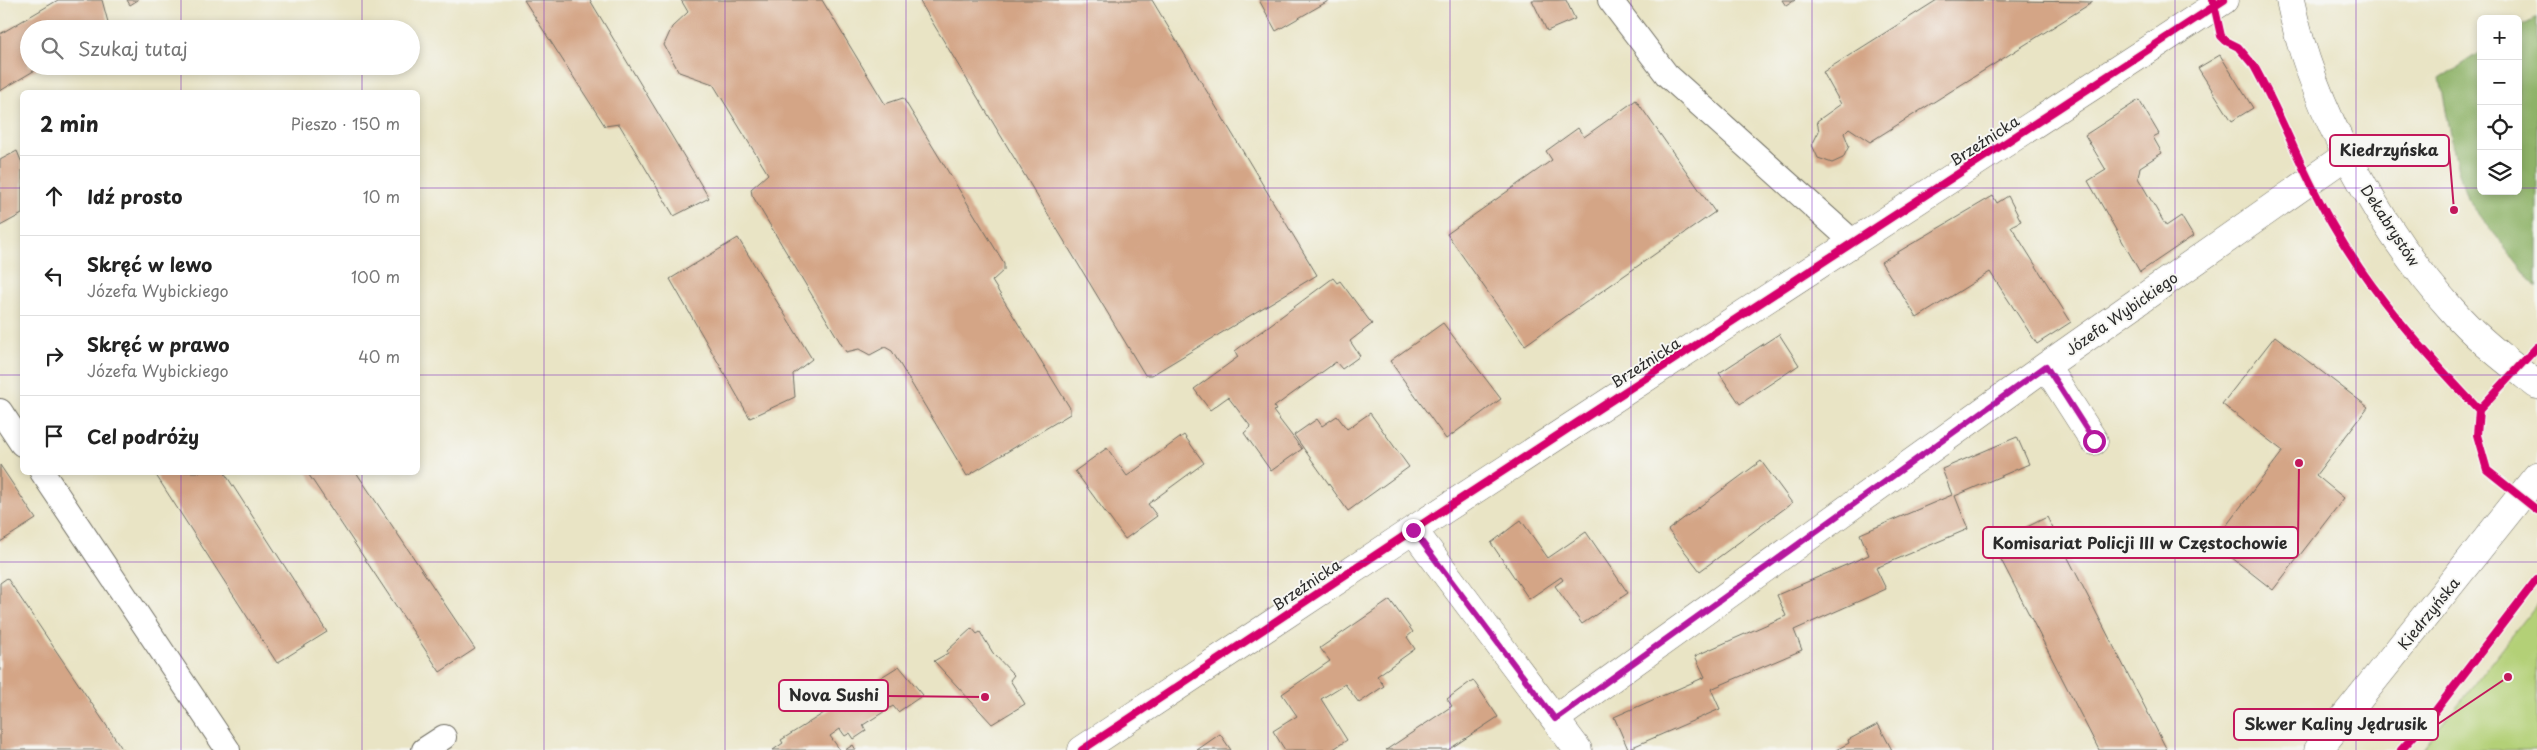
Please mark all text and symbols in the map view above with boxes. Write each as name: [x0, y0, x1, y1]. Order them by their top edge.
map controls: [2477, 15, 2522, 195]
button: +: [2477, 15, 2522, 60]
search box: [20, 20, 420, 75]
icon: search: [38, 34, 66, 62]
text: Szukaj tutaj: [78, 34, 188, 62]
button: −: [2477, 60, 2522, 105]
button: locate: [2477, 105, 2522, 150]
text: 2 min: [40, 107, 99, 139]
street label: Brzeźnicka: [1945, 109, 2024, 171]
text: Pieszo · 150 m: [291, 111, 400, 135]
callout: Kiedrzyńska: [2330, 135, 2449, 166]
text: Kiedrzyńska: [2339, 137, 2439, 161]
button: layers: [2477, 150, 2522, 195]
street label: Dekabrystów: [2356, 179, 2426, 271]
icon: ahead: [40, 182, 68, 210]
text: Idź prosto: [87, 182, 183, 210]
text: 10 m: [363, 184, 400, 208]
text: Skręć w lewo: [87, 250, 212, 278]
icon: left: [40, 262, 68, 290]
text: 100 m: [351, 264, 400, 288]
street label: Józefa Wybickiego: [2060, 265, 2182, 361]
text: Józefa Wybickiego: [87, 278, 229, 302]
text: Skręć w prawo: [87, 330, 230, 358]
street label: Brzeźnicka: [1606, 331, 1685, 393]
icon: right: [40, 342, 68, 370]
text: 40 m: [358, 344, 400, 368]
text: Józefa Wybickiego: [87, 358, 229, 382]
icon: arrive: [40, 422, 68, 450]
text: Cel podróży: [87, 422, 199, 450]
route start: [2083, 430, 2106, 453]
route end: [1402, 519, 1425, 542]
callout: Komisariat Policji III w Częstochowie: [1983, 527, 2298, 558]
text: Komisariat Policji III w Częstochowie: [1992, 530, 2288, 554]
street label: Brzeźnicka: [1267, 552, 1346, 616]
street label: Kiedrzyńska: [2391, 571, 2465, 654]
callout: Nova Sushi: [779, 680, 888, 711]
text: Nova Sushi: [789, 682, 879, 706]
callout: Skwer Kaliny Jędrusik: [2234, 709, 2438, 740]
text: Skwer Kaliny Jędrusik: [2245, 711, 2428, 735]

